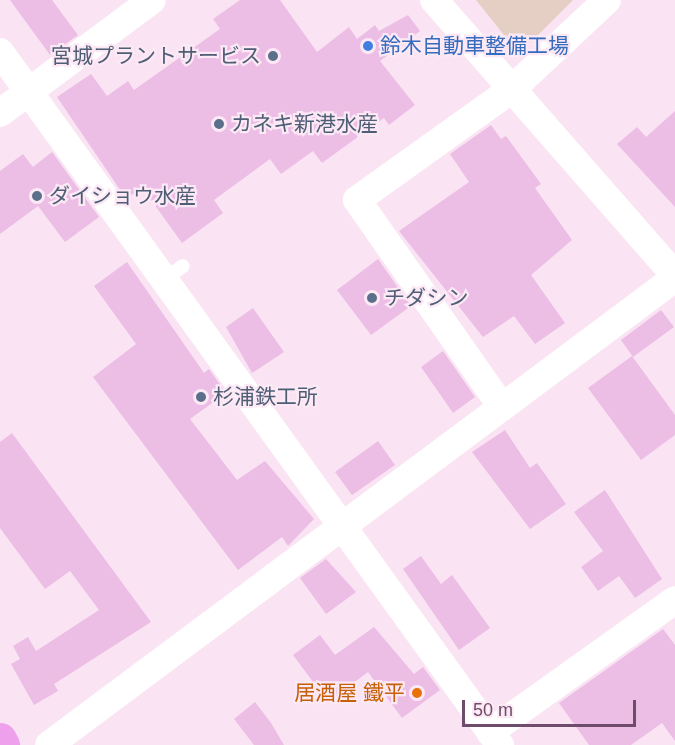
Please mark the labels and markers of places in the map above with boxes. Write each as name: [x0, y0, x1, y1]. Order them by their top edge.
place label: 鈴木自動車整備工場: [380, 33, 569, 59]
marker: 鈴木自動車整備工場: [361, 39, 375, 53]
place label: 宮城プラントサービス: [51, 43, 261, 69]
marker: 宮城プラントサービス: [266, 49, 280, 63]
place label: カネキ新港水産: [231, 111, 378, 137]
marker: カネキ新港水産: [212, 117, 226, 131]
place label: ダイショウ水産: [49, 183, 196, 209]
marker: ダイショウ水産: [30, 189, 44, 203]
place label: チダシン: [384, 285, 468, 311]
marker: チダシン: [365, 291, 379, 305]
place label: 杉浦鉄工所: [213, 384, 318, 410]
marker: 杉浦鉄工所: [194, 390, 208, 404]
place label: 居酒屋 鐵平: [294, 680, 405, 706]
marker: 居酒屋 鐵平: [410, 686, 424, 700]

